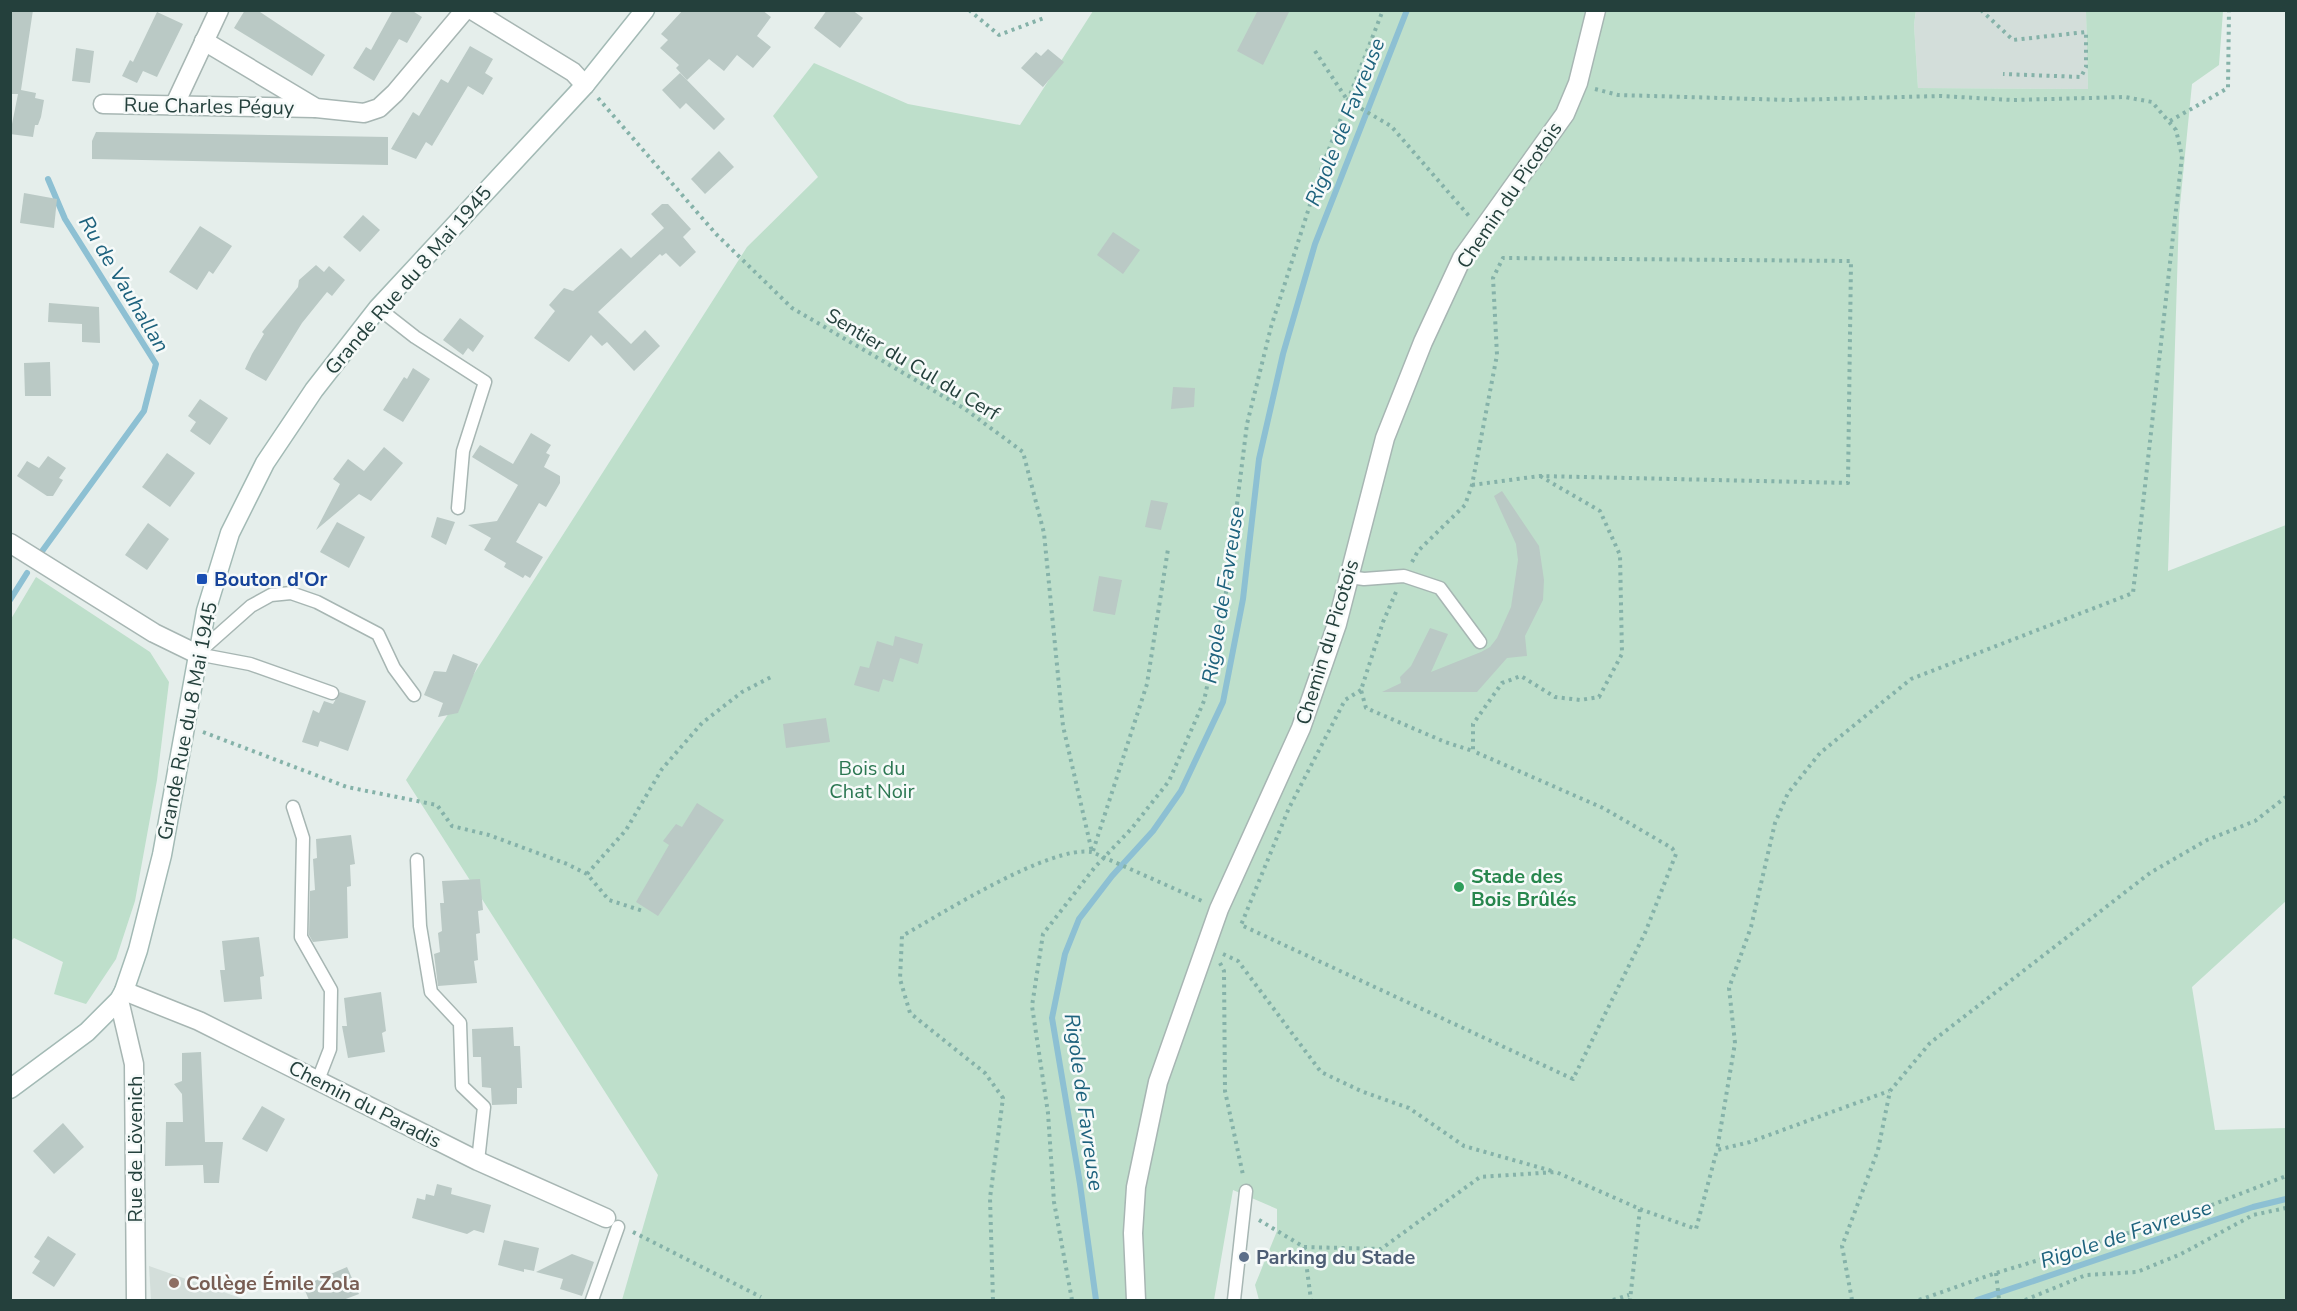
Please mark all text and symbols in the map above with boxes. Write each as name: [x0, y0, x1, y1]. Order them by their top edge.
water label: Rigole de Favreuse: [1299, 34, 1391, 210]
street label: Rue Charles Péguy: [124, 92, 295, 121]
street label: Chemin du Picotois: [1450, 117, 1569, 274]
street label: Grande Rue du 8 Mai 1945: [319, 180, 498, 381]
water label: Ru de Vauhallan: [72, 210, 176, 358]
street label: Sentier du Cul du Cerf: [821, 302, 1005, 427]
water label: Rigole de Favreuse: [1195, 504, 1251, 686]
street label: Chemin du Picotois: [1290, 556, 1365, 728]
place label: Bouton d'Or: [214, 566, 328, 593]
marker: Bouton d'Or: [195, 572, 209, 586]
street label: Grande Rue du 8 Mai 1945: [151, 600, 224, 842]
park label: Bois du Chat Noir: [829, 755, 915, 805]
place label: Stade des Bois Brûlés: [1471, 863, 1577, 913]
marker: Stade des Bois Brûlés: [1452, 880, 1466, 894]
water label: Rigole de Favreuse: [1058, 1011, 1110, 1193]
street label: Chemin du Paradis: [284, 1054, 446, 1155]
street label: Rue de Lövenich: [122, 1076, 149, 1222]
water label: Rigole de Favreuse: [2037, 1193, 2215, 1275]
place label: Parking du Stade: [1256, 1244, 1415, 1271]
marker: Parking du Stade: [1237, 1250, 1251, 1264]
place label: Collège Émile Zola: [186, 1270, 360, 1297]
marker: Collège Émile Zola: [167, 1276, 181, 1290]

